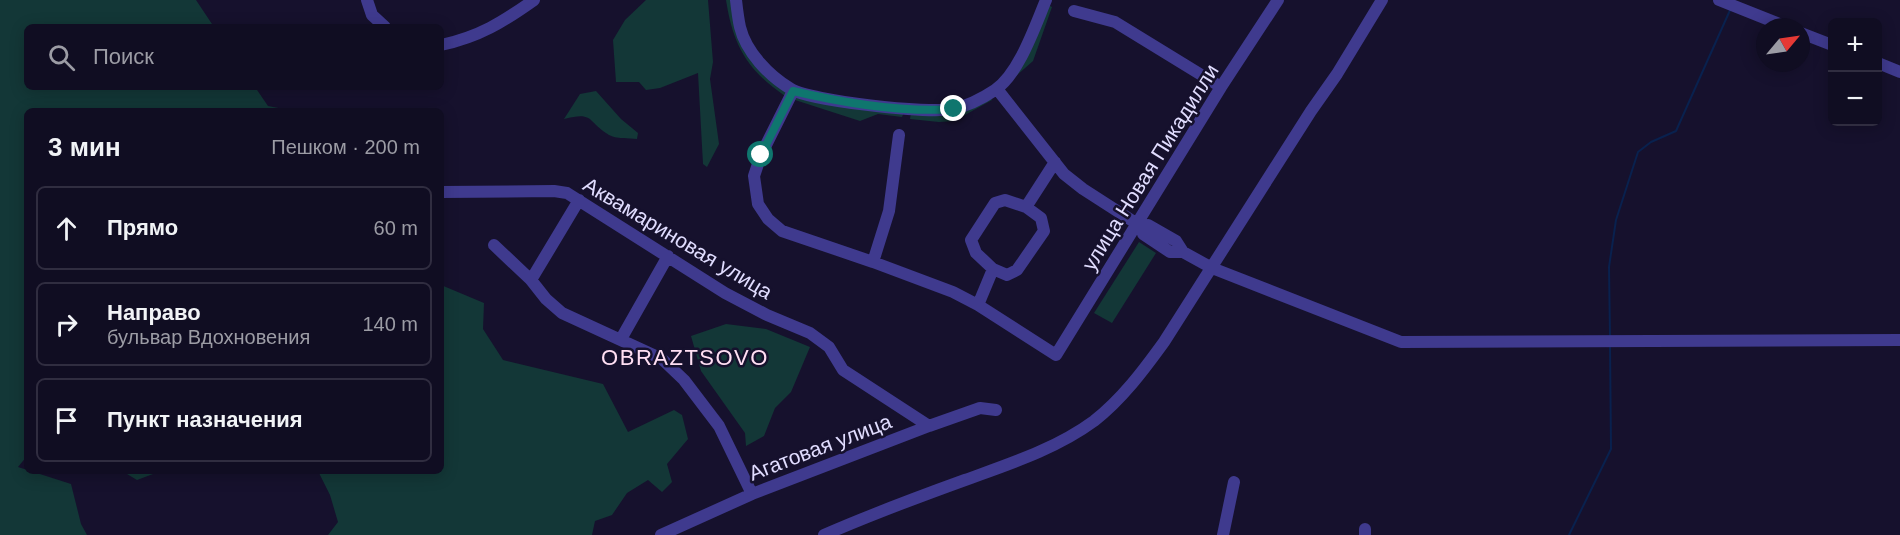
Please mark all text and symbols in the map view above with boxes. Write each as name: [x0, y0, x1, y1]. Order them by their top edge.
north arrow: [1756, 18, 1810, 72]
map controls: [1828, 18, 1882, 126]
button: +: [1828, 18, 1882, 72]
search box: [24, 24, 444, 90]
icon: search: [45, 41, 78, 74]
text: Поиск: [93, 44, 154, 69]
street label: улица Новая Пикадилли: [1077, 60, 1223, 274]
button: −: [1828, 72, 1882, 126]
route end: [940, 95, 966, 121]
text: 3 мин: [48, 132, 121, 162]
text: Пешком · 200 m: [271, 136, 420, 158]
route start: [747, 141, 773, 167]
street label: Аквамариновая улица: [579, 172, 777, 304]
icon: ahead: [50, 212, 83, 245]
text: Прямо: [107, 215, 178, 240]
text: 60 m: [374, 217, 418, 239]
text: Направо: [107, 300, 201, 325]
icon: right: [50, 308, 83, 341]
text: 140 m: [362, 313, 418, 335]
text: бульвар Вдохновения: [107, 326, 310, 348]
district label: OBRAZTSOVO: [601, 345, 769, 370]
icon: arrive: [50, 404, 83, 437]
text: Пункт назначения: [107, 407, 303, 432]
street label: Агатовая улица: [745, 409, 895, 485]

